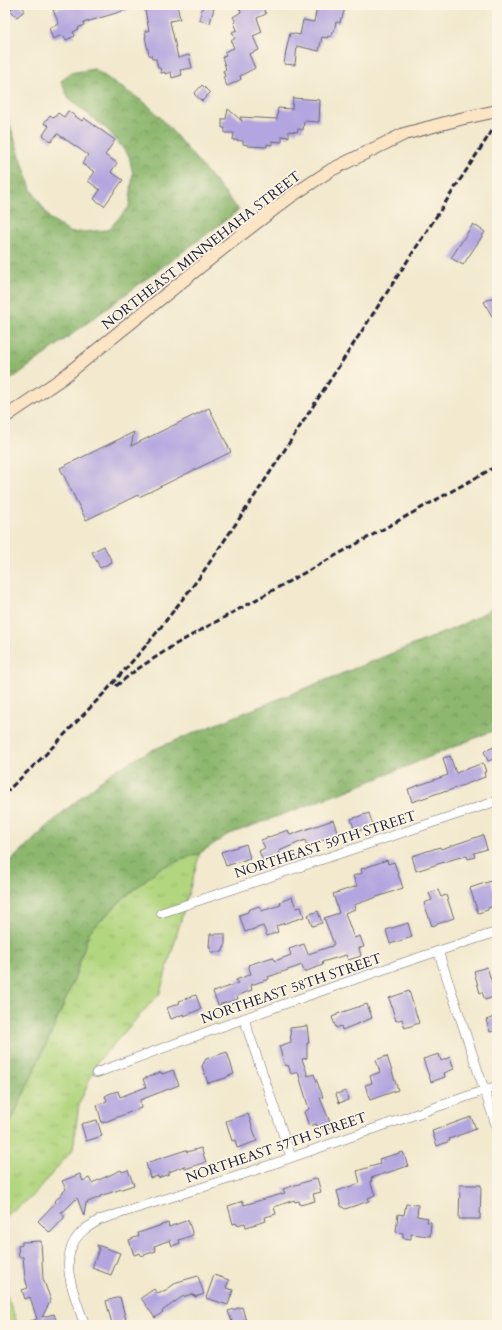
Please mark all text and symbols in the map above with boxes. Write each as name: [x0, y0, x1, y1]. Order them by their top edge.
street label: NORTHEAST MINNEHAHA STREET: [98, 167, 305, 334]
street label: NORTHEAST 59TH STREET: [232, 806, 418, 883]
street label: NORTHEAST 58TH STREET: [198, 949, 384, 1028]
street label: NORTHEAST 57TH STREET: [183, 1108, 369, 1187]

